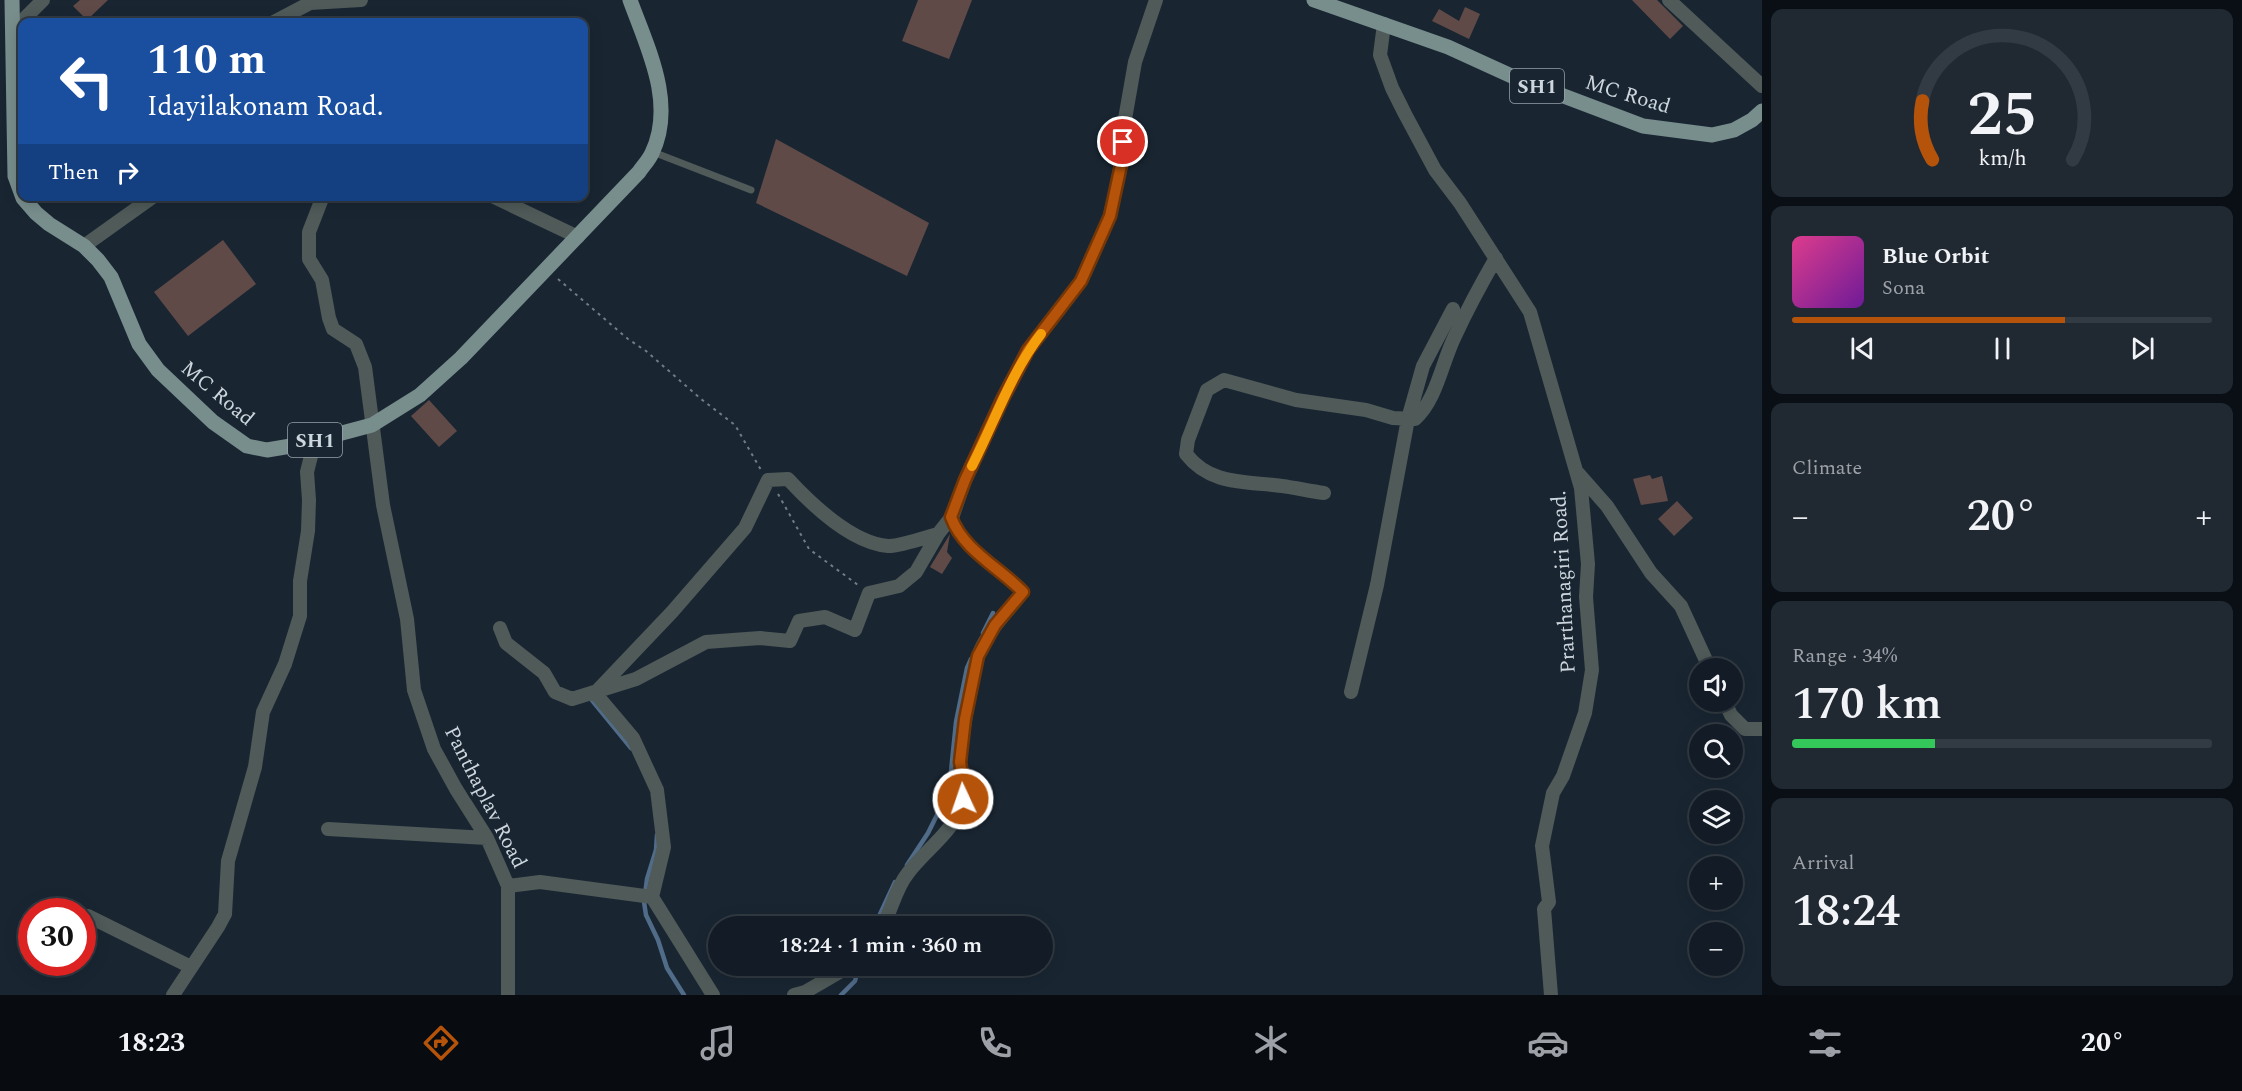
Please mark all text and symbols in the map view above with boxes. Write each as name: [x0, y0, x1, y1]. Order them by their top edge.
text: 110 m: [147, 29, 266, 92]
icon: left: [48, 42, 126, 120]
street label: MC Road: [1581, 67, 1674, 123]
text: 25: [1967, 68, 2037, 163]
road number: SH1: [1510, 69, 1564, 103]
text: Idayilakonam Road.: [147, 86, 384, 128]
pin: [1097, 116, 1148, 167]
icon: arrive: [1106, 125, 1139, 158]
text: km/h: [1978, 142, 2026, 175]
text: Then: [48, 156, 99, 189]
icon: right: [111, 156, 144, 189]
text: Blue Orbit: [1882, 240, 1989, 273]
text: Sona: [1882, 273, 1925, 303]
icon: previous: [1846, 332, 1879, 365]
icon: pause: [1986, 332, 2019, 365]
icon: next: [2126, 332, 2159, 365]
street label: MC Road: [173, 353, 261, 434]
road number: SH1: [288, 423, 342, 457]
text: Climate: [1792, 453, 1862, 483]
text: 20°: [1967, 482, 2037, 551]
street label: Prarthanagiri Road.: [1543, 490, 1585, 674]
text: −: [1792, 492, 1809, 542]
text: +: [2196, 492, 2212, 542]
text: Range · 34%: [1792, 641, 1897, 671]
map controls: [1689, 658, 1743, 976]
button: sound: [1689, 658, 1743, 712]
text: 170 km: [1792, 670, 1942, 739]
street label: Panthaplav Road: [435, 721, 535, 874]
button: search: [1689, 724, 1743, 778]
position arrow: [931, 767, 995, 831]
button: layers: [1689, 790, 1743, 844]
text: Arrival: [1792, 848, 1854, 878]
button: +: [1689, 856, 1743, 910]
text: 18:24: [1792, 877, 1900, 946]
speed limit sign: 30: [18, 898, 96, 976]
button: −: [1689, 922, 1743, 976]
text: 18:24 · 1 min · 360 m: [779, 929, 982, 962]
text: 18:23: [117, 1022, 185, 1064]
icon: directions: [420, 1022, 462, 1064]
icon: music: [697, 1022, 739, 1064]
icon: phone: [974, 1022, 1016, 1064]
icon: climate: [1250, 1022, 1292, 1064]
icon: car: [1527, 1022, 1569, 1064]
icon: filters: [1804, 1022, 1846, 1064]
text: 20°: [2081, 1022, 2125, 1064]

